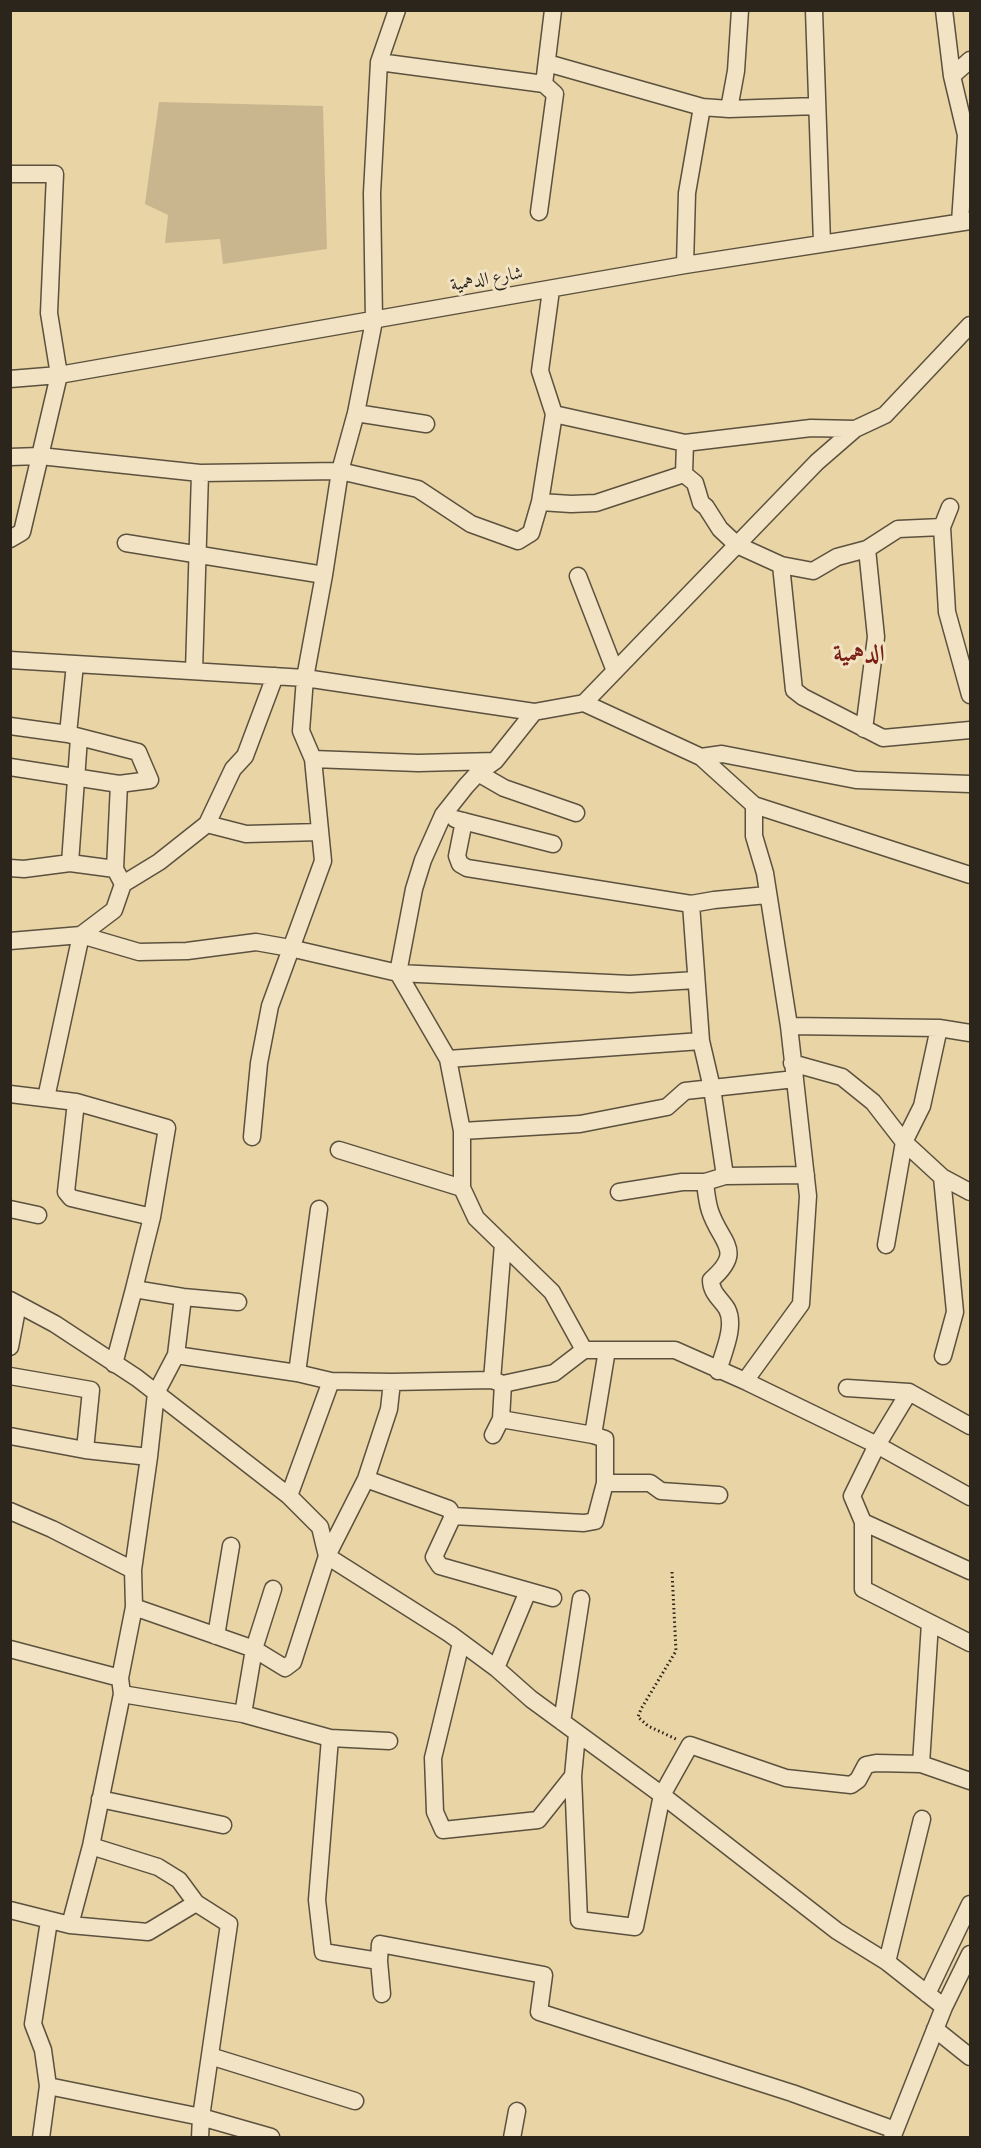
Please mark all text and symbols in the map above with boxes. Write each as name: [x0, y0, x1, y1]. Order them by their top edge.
street label: شارع الدهمية: [449, 264, 525, 298]
district label: الدهمية: [833, 643, 885, 671]

